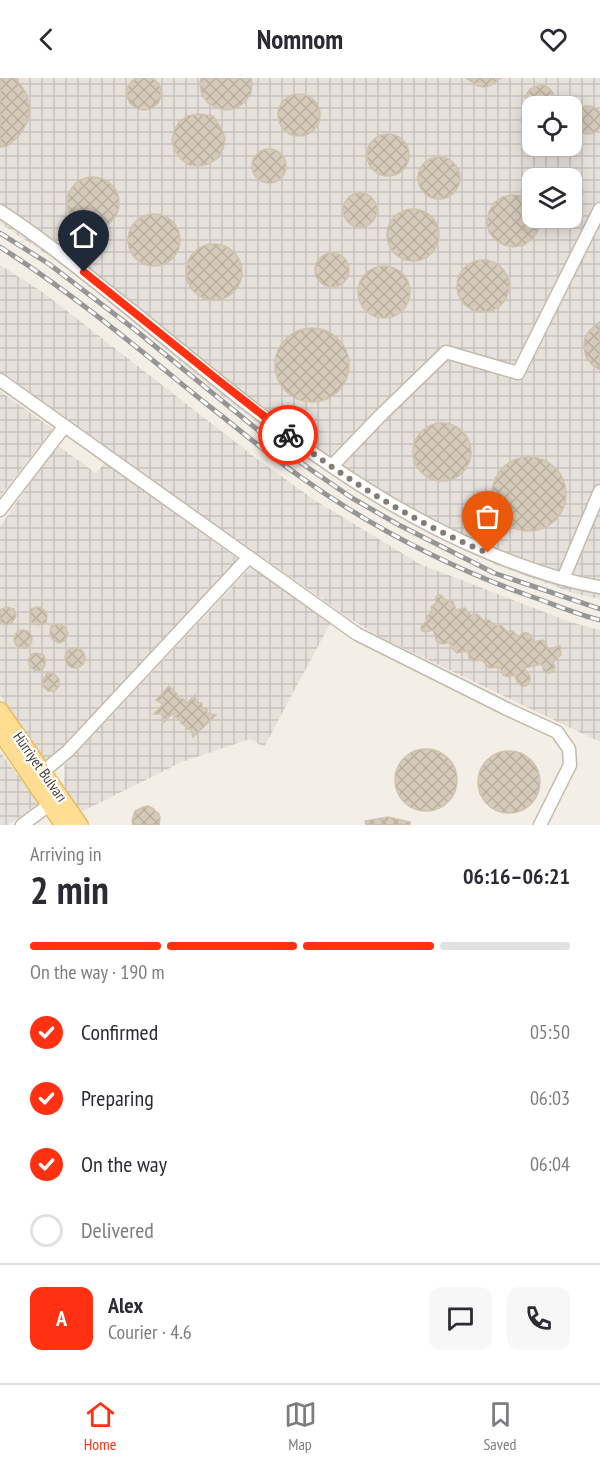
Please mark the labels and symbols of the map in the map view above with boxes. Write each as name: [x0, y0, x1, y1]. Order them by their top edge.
pin: [58, 210, 109, 272]
courier: [258, 405, 318, 465]
pin: [462, 491, 513, 553]
street label: Hürriyet Bulvarı: [9, 728, 72, 806]

